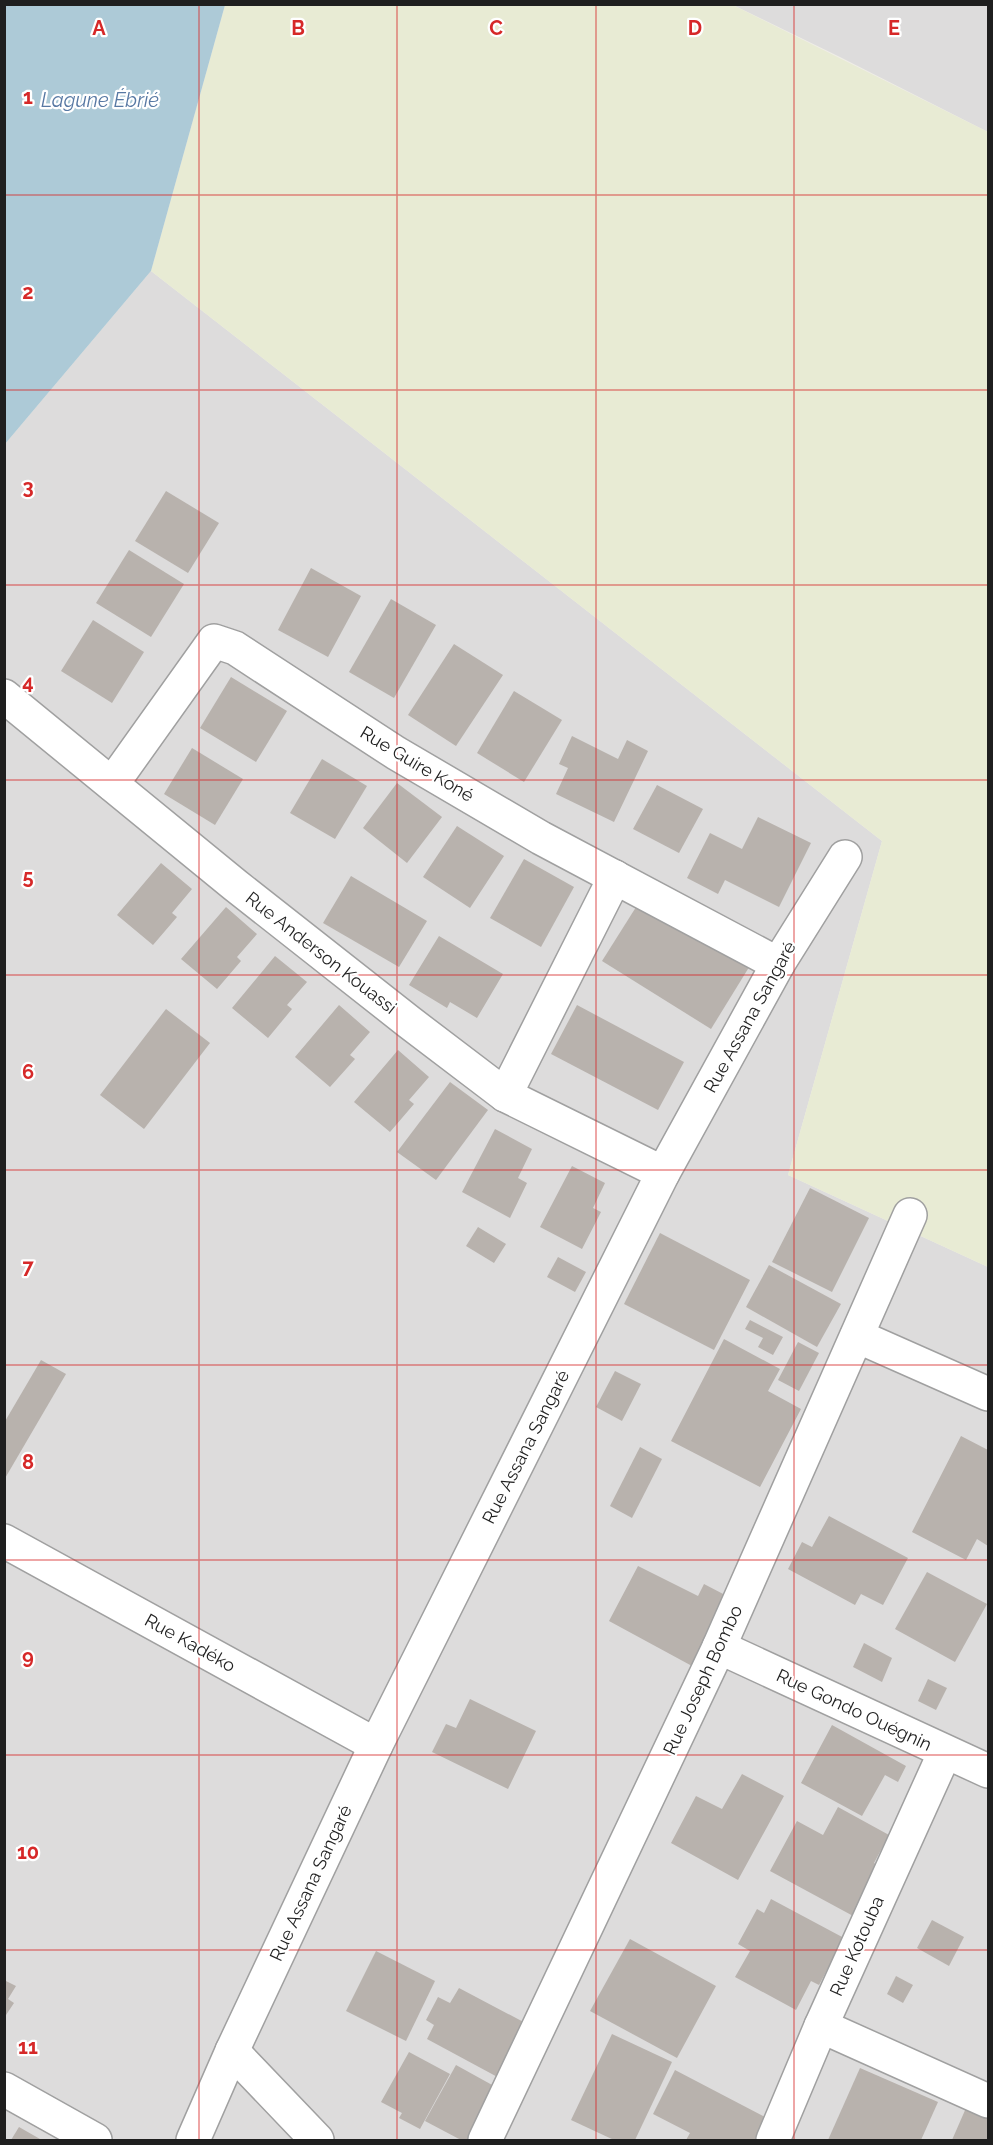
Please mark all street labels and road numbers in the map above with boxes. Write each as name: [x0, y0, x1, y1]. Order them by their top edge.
street label: Rue Guire Koné: [357, 721, 478, 806]
street label: Rue Anderson Kouassi: [242, 887, 401, 1018]
street label: Rue Assana Sangaré: [699, 937, 800, 1096]
street label: Rue Assana Sangaré: [478, 1366, 574, 1527]
street label: Rue Joseph Bombo: [659, 1601, 747, 1758]
street label: Rue Kadéko: [141, 1609, 239, 1676]
street label: Rue Gondo Ouégnin: [773, 1664, 935, 1755]
street label: Rue Assana Sangaré: [265, 1801, 356, 1964]
street label: Rue Kotouba: [825, 1893, 888, 1999]

